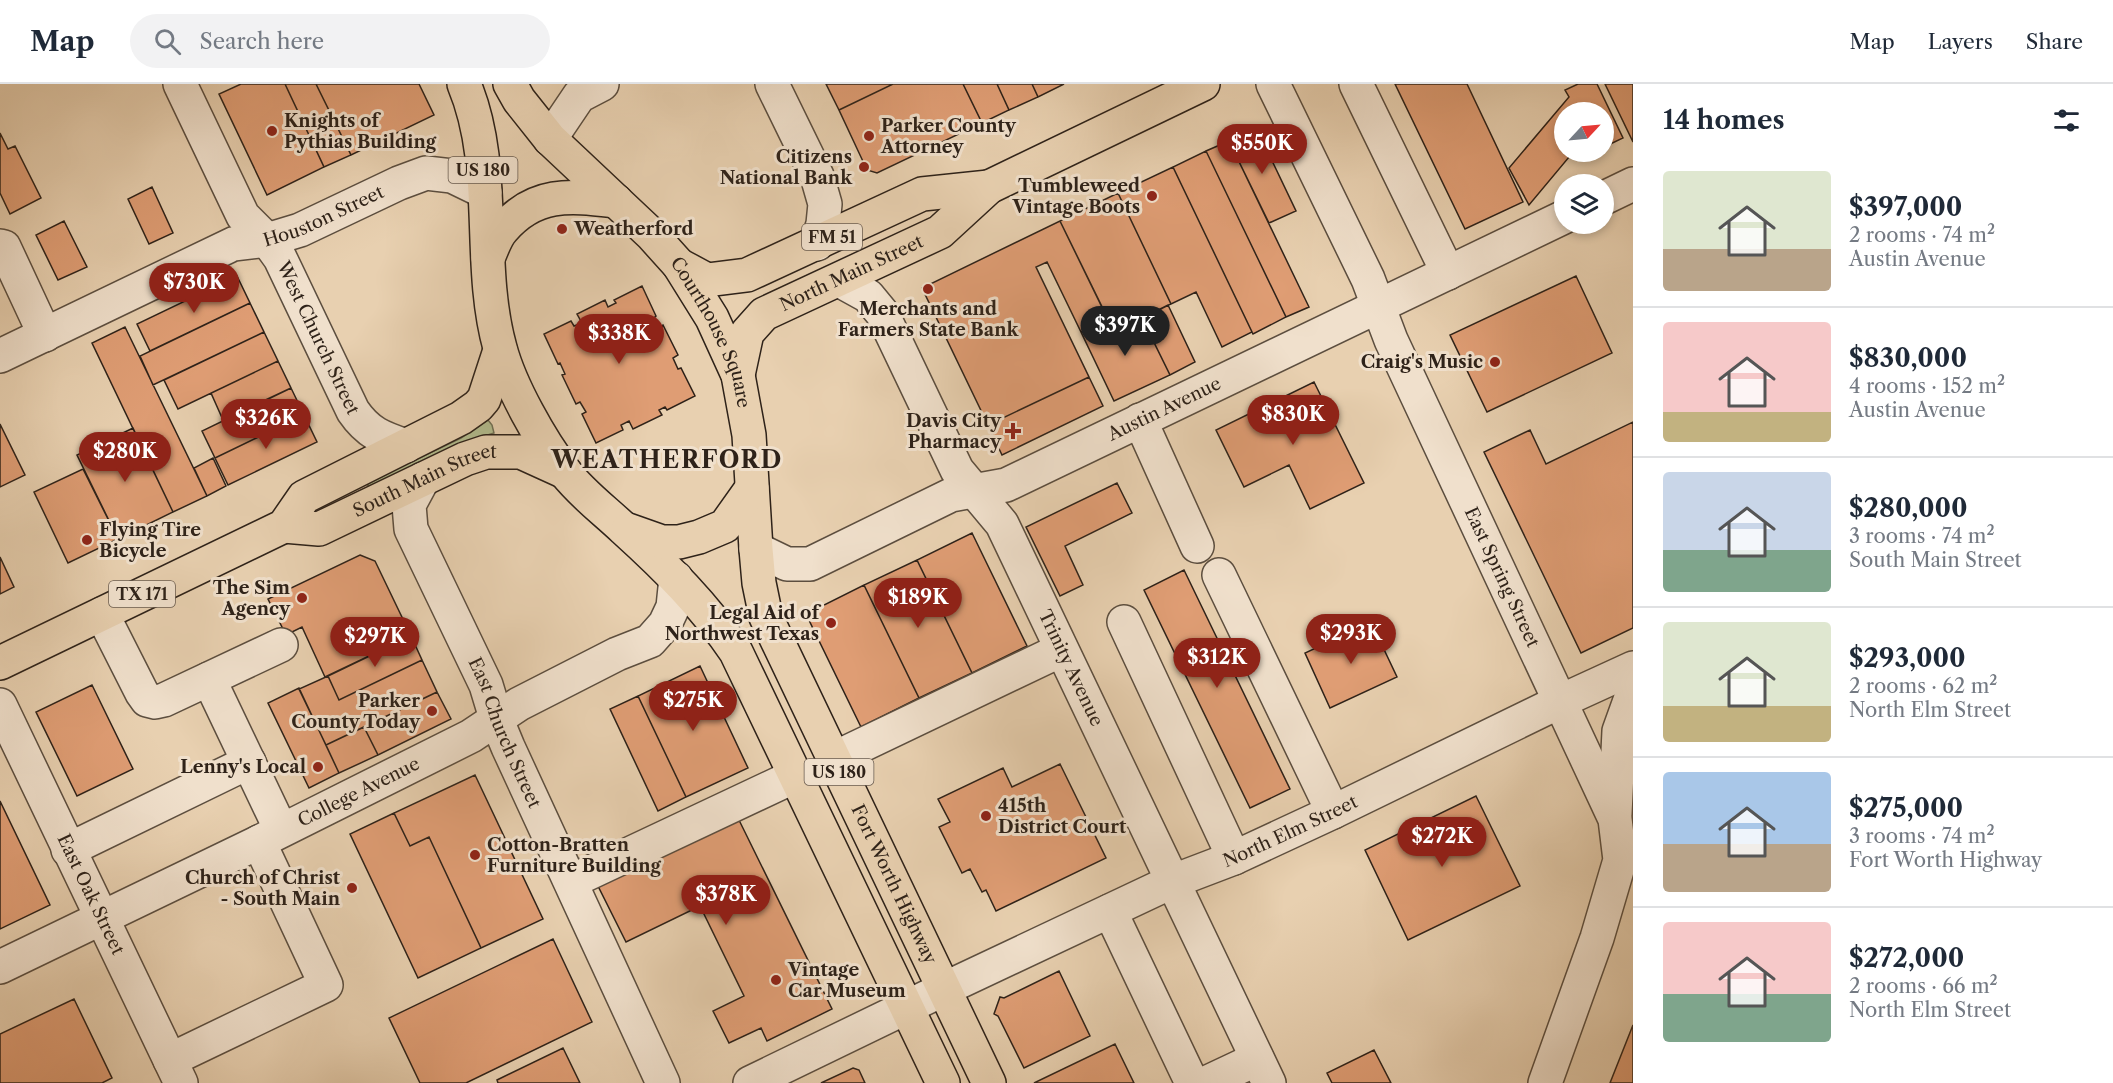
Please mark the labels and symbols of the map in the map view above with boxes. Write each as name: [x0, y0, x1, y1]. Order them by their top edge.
north arrow: [1554, 102, 1614, 162]
place label: Knights of Pythias Building: [284, 110, 437, 153]
place label: Parker County Attorney: [880, 115, 1017, 158]
marker: Knights of Pythias Building: [265, 124, 279, 138]
pin: $550K: [1220, 124, 1304, 175]
marker: Parker County Attorney: [862, 129, 876, 143]
place label: Citizens National Bank: [720, 146, 853, 189]
road number: US 180: [448, 157, 518, 183]
marker: Citizens National Bank: [857, 160, 871, 174]
place label: Tumbleweed Vintage Boots: [1012, 175, 1140, 218]
street label: Houston Street: [260, 181, 388, 252]
marker: Tumbleweed Vintage Boots: [1145, 189, 1159, 203]
place label: Weatherford: [573, 218, 694, 240]
marker: Weatherford: [555, 222, 569, 236]
road number: FM 51: [802, 224, 862, 250]
street label: North Main Street: [776, 230, 927, 316]
street label: Courthouse Square: [666, 252, 755, 410]
street label: West Church Street: [272, 257, 364, 419]
pin: $730K: [152, 263, 236, 314]
marker: Merchants and Farmers State Bank: [921, 282, 935, 296]
place label: Merchants and Farmers State Bank: [838, 298, 1020, 341]
pin: $397K: [1083, 306, 1167, 357]
pin: $338K: [577, 314, 661, 365]
place label: Craig's Music: [1361, 351, 1483, 373]
marker: Craig's Music: [1488, 355, 1502, 369]
street label: Austin Avenue: [1103, 372, 1225, 446]
pin: $830K: [1251, 395, 1335, 446]
pin: $326K: [224, 399, 308, 450]
place label: Davis City Pharmacy: [906, 410, 1002, 453]
marker: Davis City Pharmacy: [1006, 424, 1020, 438]
pin: $280K: [83, 432, 167, 483]
street label: South Main Street: [349, 440, 497, 522]
district label: WEATHERFORD: [550, 445, 783, 474]
street label: East Spring Street: [1460, 504, 1544, 651]
place label: Flying Tire Bicycle: [99, 519, 201, 562]
marker: Flying Tire Bicycle: [80, 533, 94, 547]
place label: The Sim Agency: [213, 577, 291, 620]
pin: $189K: [876, 578, 960, 629]
road number: TX 171: [109, 581, 175, 607]
marker: The Sim Agency: [295, 591, 309, 605]
place label: Legal Aid of Northwest Texas: [665, 602, 821, 645]
street label: Trinity Avenue: [1034, 606, 1108, 730]
pin: $293K: [1309, 614, 1393, 665]
marker: Legal Aid of Northwest Texas: [824, 616, 838, 630]
pin: $297K: [333, 617, 417, 668]
pin: $312K: [1175, 638, 1259, 689]
street label: East Church Street: [463, 654, 546, 812]
pin: $275K: [651, 681, 735, 732]
place label: Parker County Today: [291, 690, 421, 733]
marker: Parker County Today: [425, 704, 439, 718]
street label: College Avenue: [294, 753, 423, 832]
place label: Lenny's Local: [180, 756, 306, 778]
road number: US 180: [804, 759, 874, 785]
marker: Lenny's Local: [311, 760, 325, 774]
street label: North Elm Street: [1220, 791, 1362, 872]
place label: 415th District Court: [998, 795, 1127, 838]
street label: Fort Worth Highway: [846, 801, 942, 968]
marker: 415th District Court: [979, 809, 993, 823]
pin: $272K: [1400, 817, 1484, 868]
street label: East Oak Street: [52, 830, 129, 959]
place label: Cotton-Bratten Furniture Building: [487, 834, 662, 877]
marker: Cotton-Bratten Furniture Building: [468, 848, 482, 862]
place label: Church of Christ - South Main: [185, 867, 341, 910]
pin: $378K: [684, 875, 768, 926]
marker: Church of Christ - South Main: [345, 881, 359, 895]
place label: Vintage Car Museum: [787, 959, 906, 1002]
marker: Vintage Car Museum: [769, 973, 783, 987]

